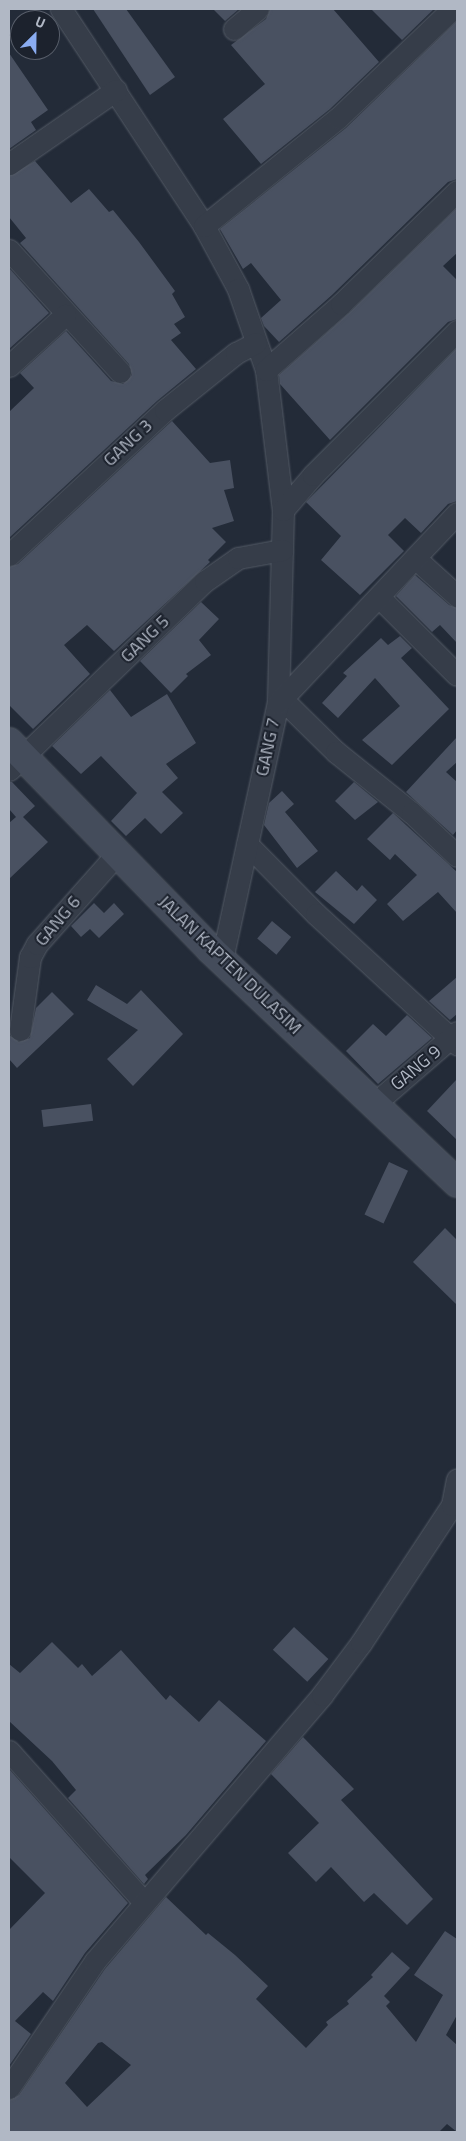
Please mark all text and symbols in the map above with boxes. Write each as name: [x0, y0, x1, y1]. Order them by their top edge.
north arrow: [10, 10, 60, 60]
text: U: [32, 10, 49, 33]
street label: GANG 3: [99, 415, 157, 471]
street label: GANG 5: [116, 611, 174, 667]
street label: GANG 7: [251, 716, 285, 778]
street label: GANG 6: [31, 891, 85, 951]
street label: JALAN KAPTEN DULASIM: [154, 891, 306, 1039]
street label: GANG 9: [386, 1041, 446, 1095]

